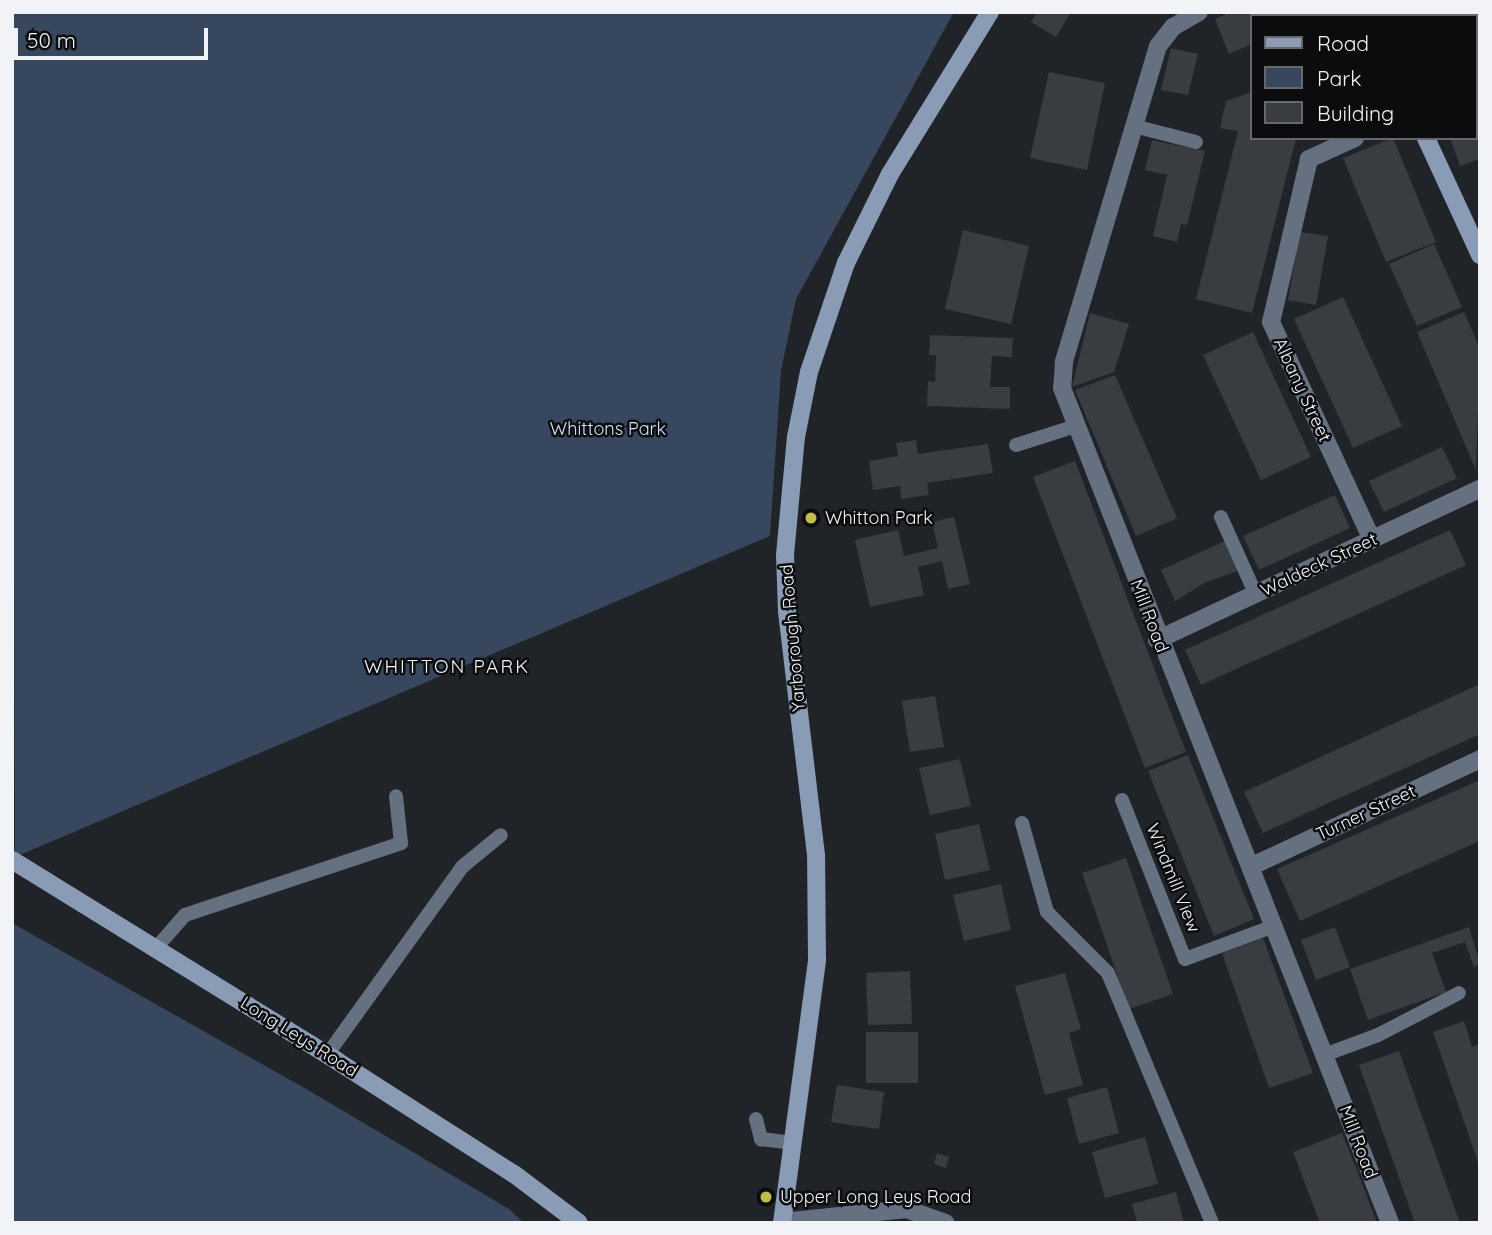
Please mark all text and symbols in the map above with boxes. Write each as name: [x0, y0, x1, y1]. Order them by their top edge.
scale bar: [18, 14, 212, 58]
legend: [1250, 14, 1478, 140]
text: 50 m: [27, 27, 76, 53]
text: Road: [1317, 30, 1369, 56]
text: Park: [1317, 65, 1361, 91]
text: Building: [1317, 100, 1394, 126]
street label: Albany Street: [1268, 335, 1336, 445]
park label: Whittons Park: [550, 418, 666, 440]
place label: Whitton Park: [825, 507, 933, 529]
marker: Whitton Park: [803, 510, 819, 526]
street label: Waldeck Street: [1257, 529, 1381, 601]
street label: Yarborough Road: [776, 564, 810, 712]
street label: Mill Road: [1125, 576, 1173, 656]
district label: WHITTON PARK: [366, 656, 528, 678]
street label: Turner Street: [1313, 780, 1419, 846]
street label: Windmill View: [1141, 820, 1205, 936]
street label: Long Leys Road: [236, 992, 362, 1082]
street label: Mill Road: [1334, 1102, 1382, 1182]
place label: Upper Long Leys Road: [780, 1186, 971, 1208]
marker: Upper Long Leys Road: [758, 1189, 774, 1205]

